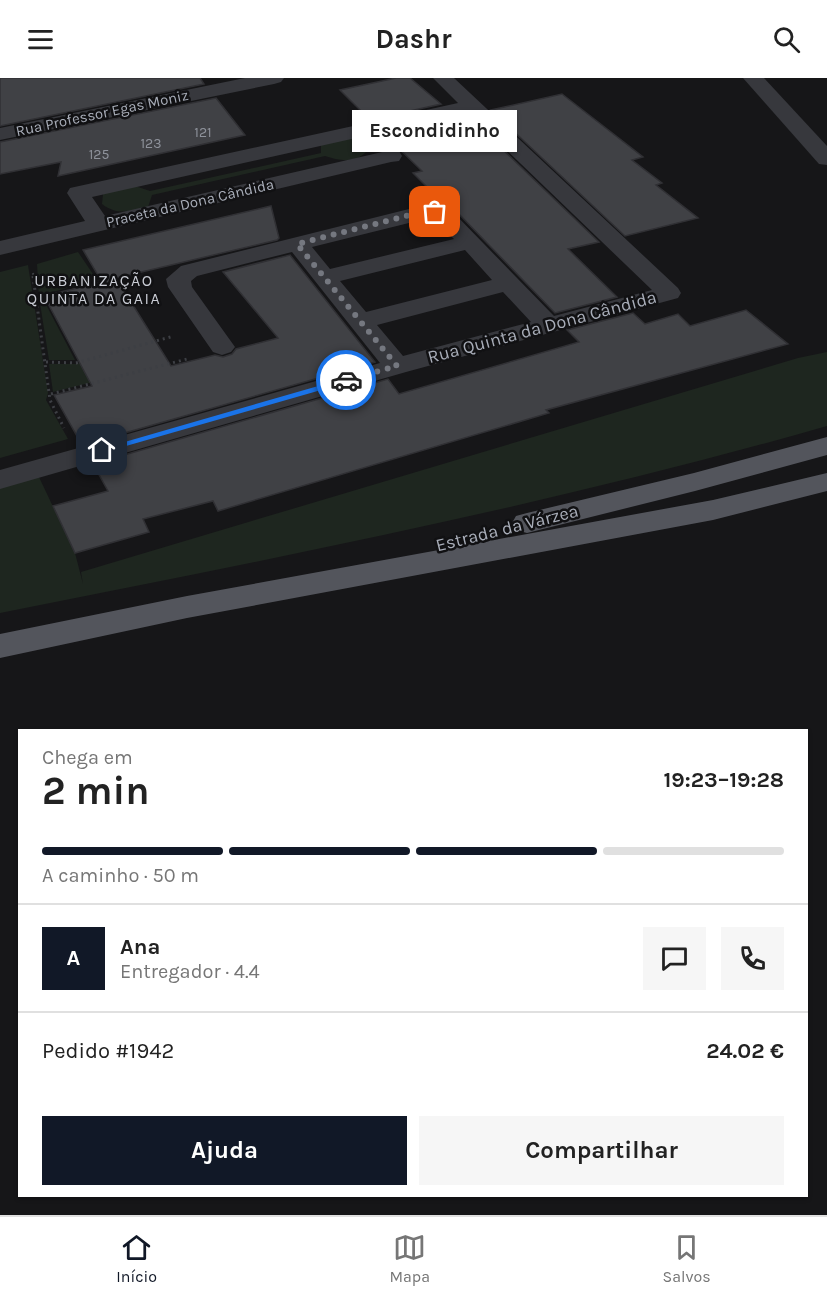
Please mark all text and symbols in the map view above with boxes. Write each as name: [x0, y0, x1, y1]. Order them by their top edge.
icon: menu: [24, 23, 57, 56]
text: Dashr: [376, 23, 452, 55]
icon: search: [770, 23, 803, 56]
street label: Rua Professor Egas Moniz: [14, 86, 190, 140]
callout: Escondidinho: [352, 110, 518, 152]
text: Escondidinho: [369, 119, 500, 142]
house number: 121: [194, 124, 212, 141]
house number: 123: [140, 135, 162, 152]
house number: 125: [89, 146, 109, 163]
street label: Praceta da Dona Cândida: [104, 175, 276, 231]
pin: [409, 186, 460, 237]
icon: bag: [418, 195, 451, 228]
district label: URBANIZAÇÃO QUINTA DA GAIA: [27, 271, 161, 308]
street label: Rua Quinta da Dona Cândida: [425, 286, 659, 368]
courier: [316, 350, 376, 410]
icon: car: [330, 364, 363, 397]
pin: [76, 424, 127, 475]
icon: home: [85, 433, 118, 466]
street label: Estrada da Várzea: [433, 500, 581, 556]
text: Chega em: [42, 746, 133, 769]
text: 19:23–19:28: [664, 767, 784, 793]
text: 2 min: [42, 768, 150, 814]
text: A caminho · 50 m: [42, 864, 199, 887]
button: chat: [643, 927, 706, 990]
button: phone: [721, 927, 784, 990]
text: Ana: [120, 934, 160, 960]
text: A: [67, 945, 80, 971]
text: Entregador · 4.4: [120, 960, 260, 983]
text: Pedido #1942: [42, 1038, 174, 1064]
text: 24.02 €: [706, 1038, 784, 1064]
button: Ajuda: [42, 1116, 407, 1185]
button: Compartilhar: [419, 1116, 784, 1185]
tab: Início: [116, 1231, 157, 1286]
tab: Mapa: [389, 1231, 430, 1286]
tab: Salvos: [663, 1231, 711, 1286]

